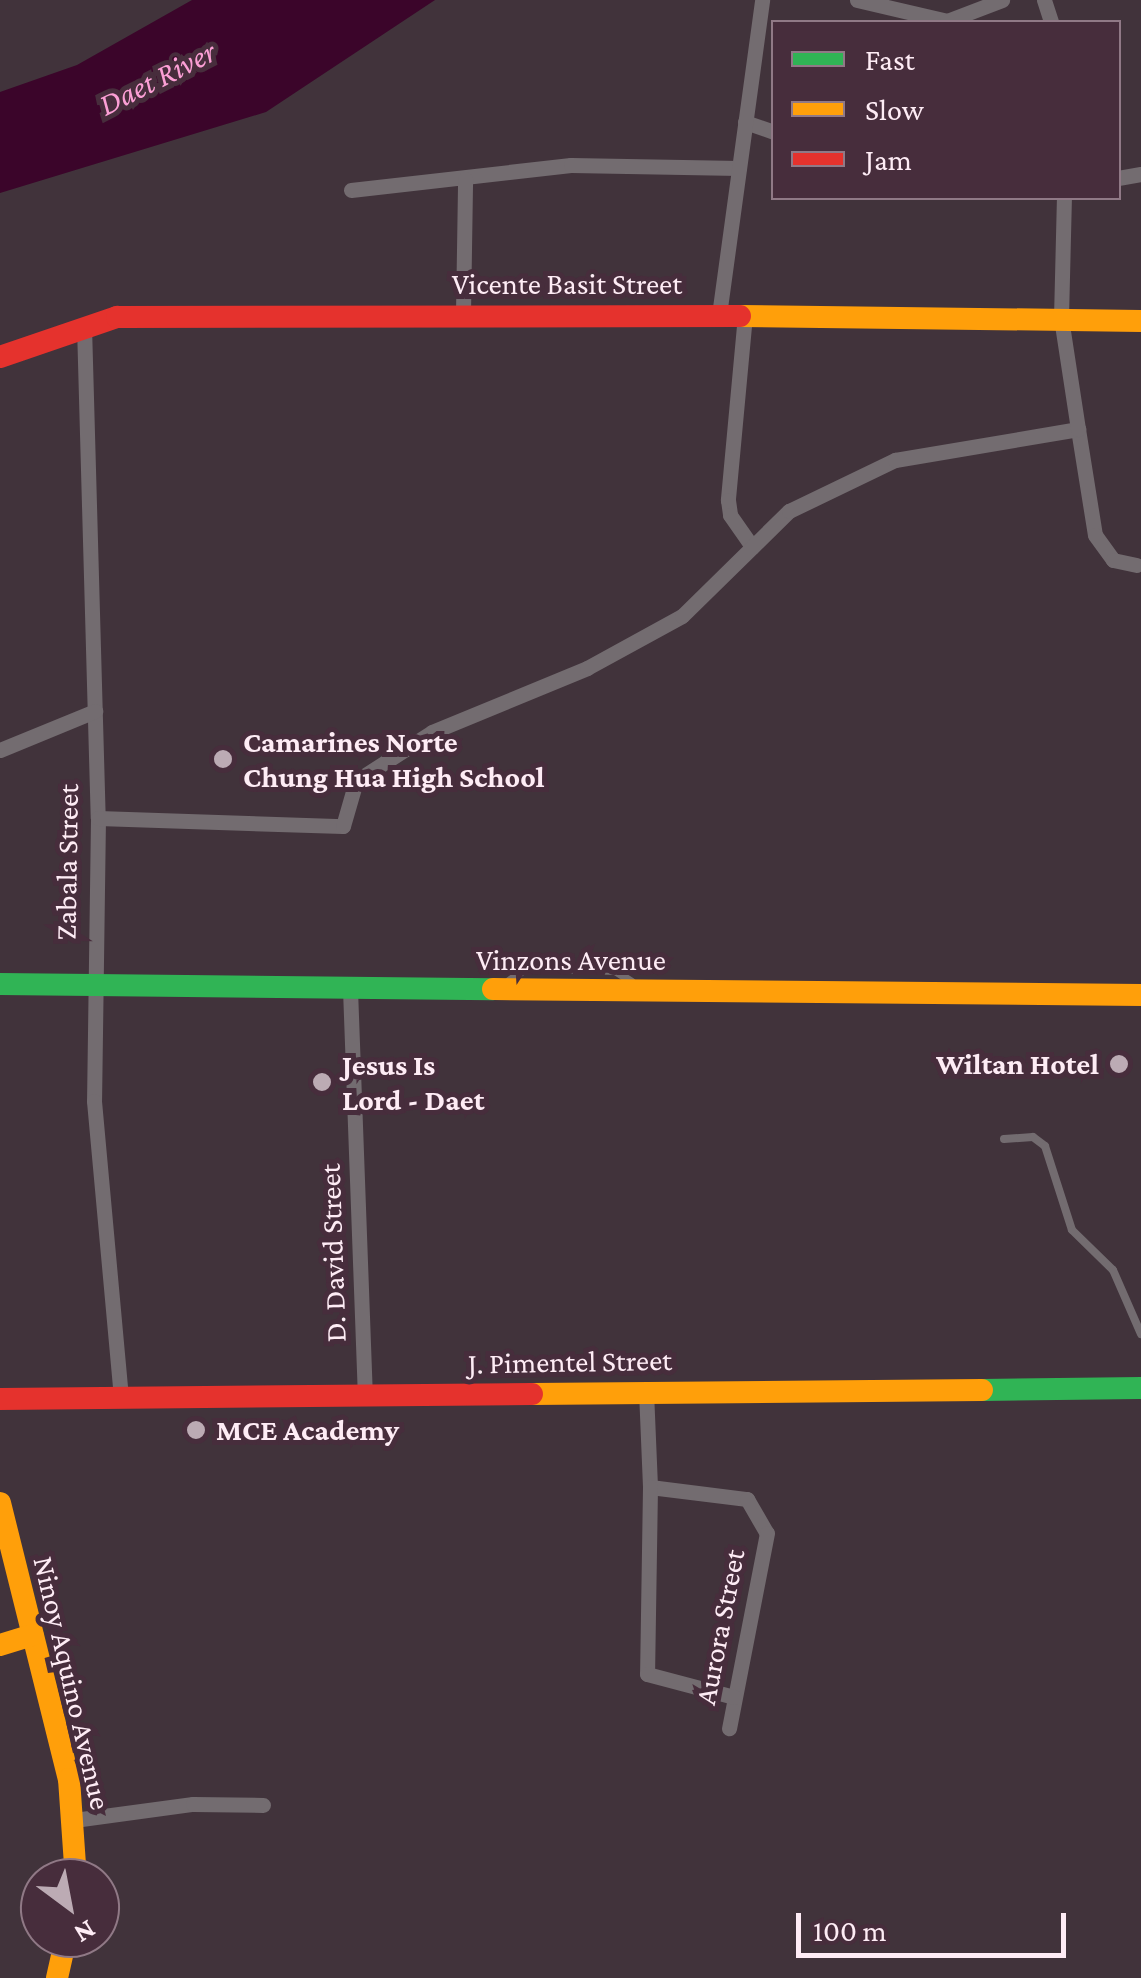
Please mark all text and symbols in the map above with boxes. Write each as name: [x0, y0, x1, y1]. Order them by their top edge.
legend: [771, 20, 1121, 200]
water label: Daet River: [92, 32, 222, 124]
text: Fast: [865, 43, 915, 76]
text: Slow: [865, 93, 924, 126]
text: Jam: [865, 143, 912, 176]
street label: Vicente Basit Street: [452, 266, 682, 302]
place label: Camarines Norte Chung Hua High School: [243, 724, 545, 794]
marker: Camarines Norte Chung Hua High School: [212, 748, 234, 770]
street label: Zabala Street: [48, 783, 86, 941]
street label: Vinzons Avenue: [476, 942, 666, 978]
place label: Wiltan Hotel: [936, 1046, 1099, 1082]
place label: Jesus Is Lord - Daet: [342, 1047, 485, 1118]
marker: Wiltan Hotel: [1108, 1053, 1130, 1075]
marker: Jesus Is Lord - Daet: [311, 1071, 333, 1093]
street label: D. David Street: [312, 1163, 354, 1343]
street label: J. Pimentel Street: [468, 1342, 672, 1382]
place label: MCE Academy: [216, 1412, 399, 1448]
marker: MCE Academy: [185, 1419, 207, 1441]
street label: Aurora Street: [687, 1546, 753, 1708]
street label: Ninoy Aquino Avenue: [25, 1553, 119, 1813]
north arrow: [20, 1858, 120, 1958]
scale bar: [801, 1893, 1071, 1955]
text: N: [69, 1914, 101, 1950]
text: 100 m: [813, 1914, 887, 1947]

